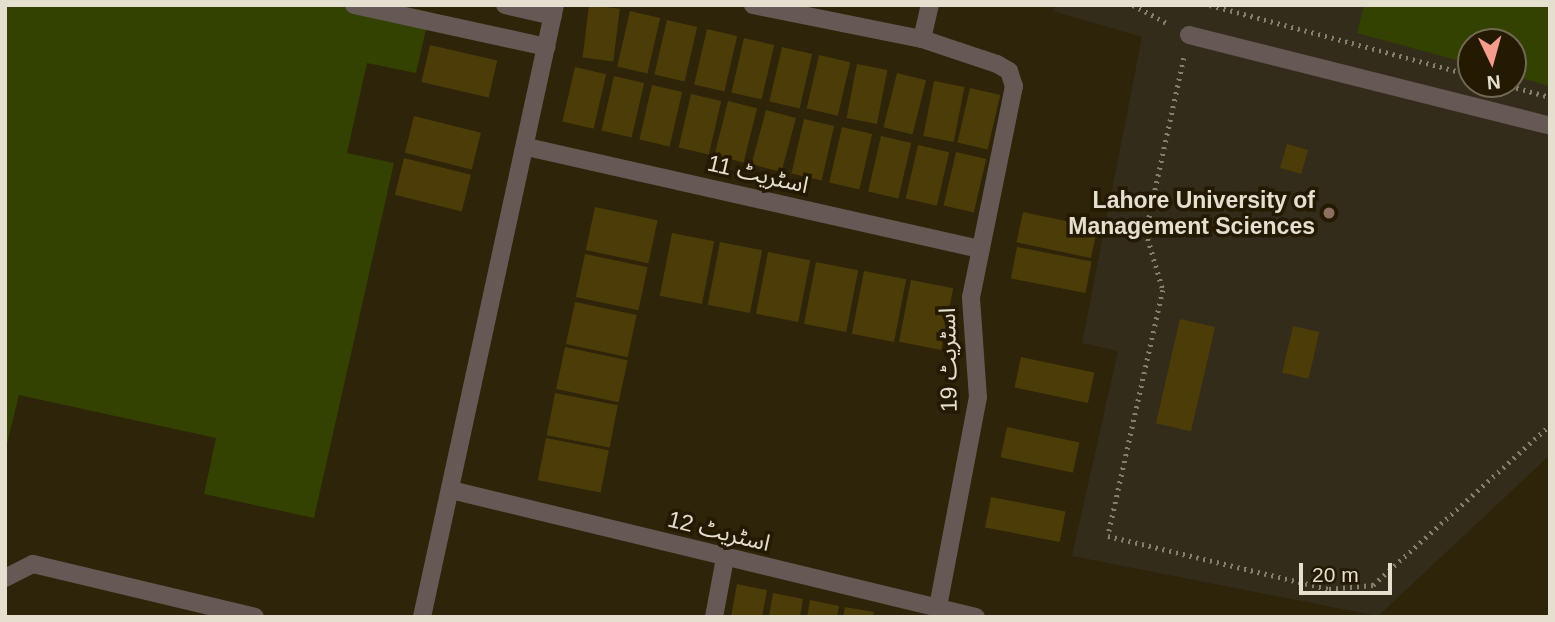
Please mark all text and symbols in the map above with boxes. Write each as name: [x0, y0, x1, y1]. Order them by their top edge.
north arrow: [1457, 28, 1527, 98]
text: N: [1486, 71, 1501, 93]
street label: اسٹریٹ 11: [705, 149, 811, 199]
place label: Lahore University of Management Sciences: [1068, 186, 1315, 240]
marker: Lahore University of Management Sciences: [1321, 205, 1337, 221]
street label: اسٹریٹ 19: [933, 308, 963, 412]
street label: اسٹریٹ 12: [665, 505, 773, 557]
scale bar: [1303, 548, 1396, 592]
text: 20 m: [1312, 563, 1359, 586]

